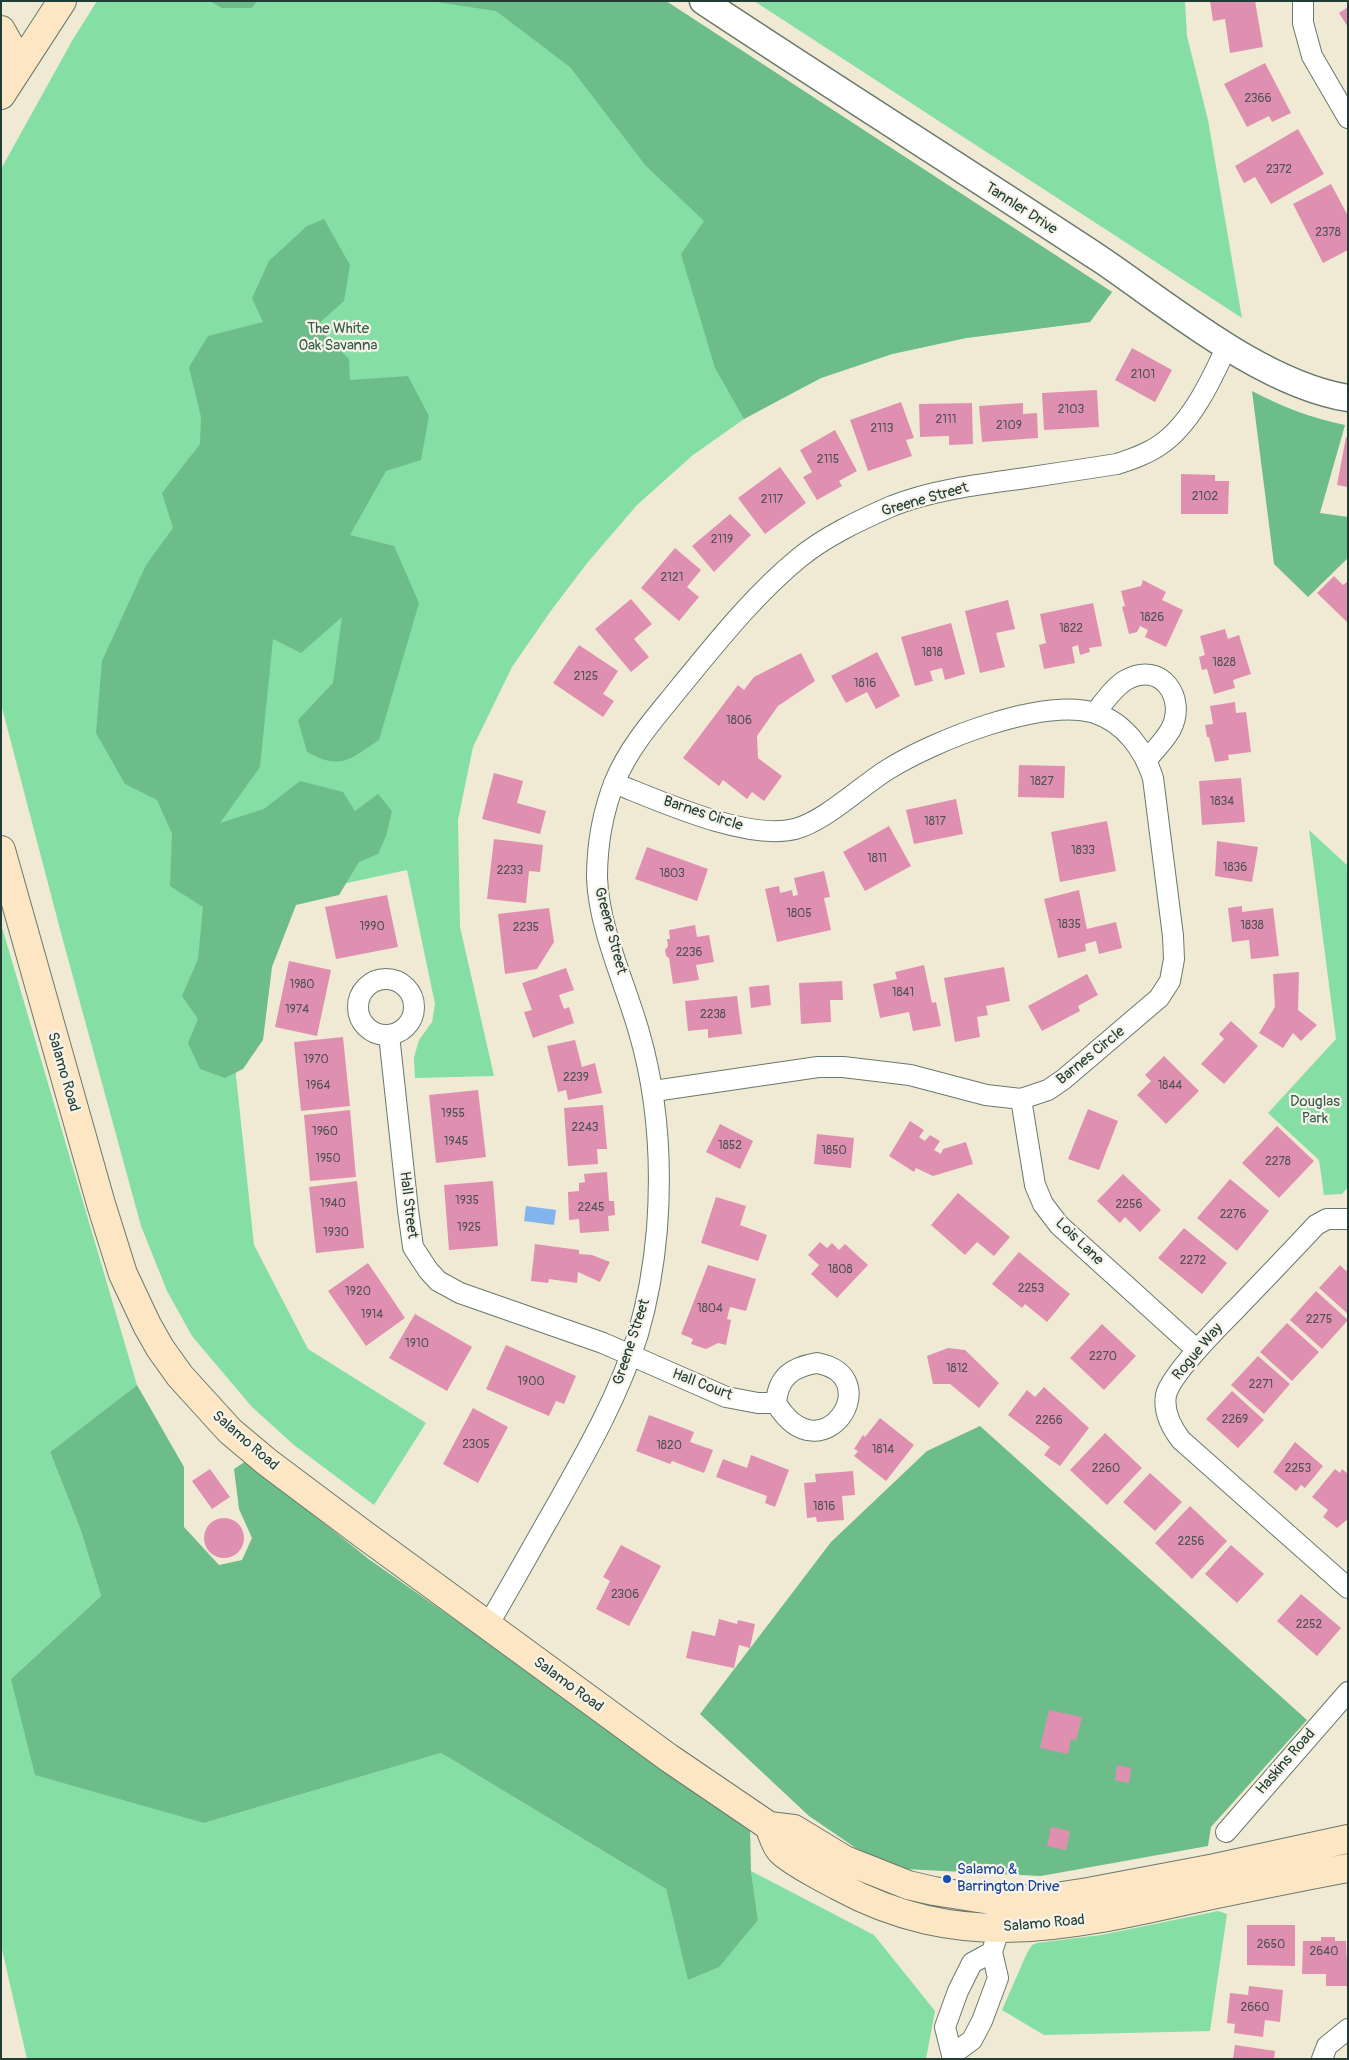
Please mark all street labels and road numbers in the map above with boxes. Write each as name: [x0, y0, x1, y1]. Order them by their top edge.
street label: Tannler Drive: [981, 179, 1061, 239]
street label: Greene Street: [880, 479, 970, 521]
street label: Barnes Circle: [661, 793, 745, 835]
street label: Greene Street: [590, 886, 630, 976]
street label: Barnes Circle: [1053, 1023, 1129, 1089]
street label: Salamo Road: [43, 1030, 83, 1114]
street label: Hall Street: [395, 1170, 421, 1240]
street label: Lois Lane: [1051, 1215, 1107, 1269]
street label: Greene Street: [610, 1297, 654, 1387]
street label: Rogue Way: [1169, 1320, 1227, 1384]
street label: Hall Court: [669, 1365, 735, 1405]
street label: Salamo Road: [208, 1407, 282, 1475]
street label: Salamo Road: [530, 1654, 606, 1716]
street label: Haskins Road: [1253, 1725, 1319, 1799]
street label: Salamo Road: [1002, 1911, 1086, 1937]

